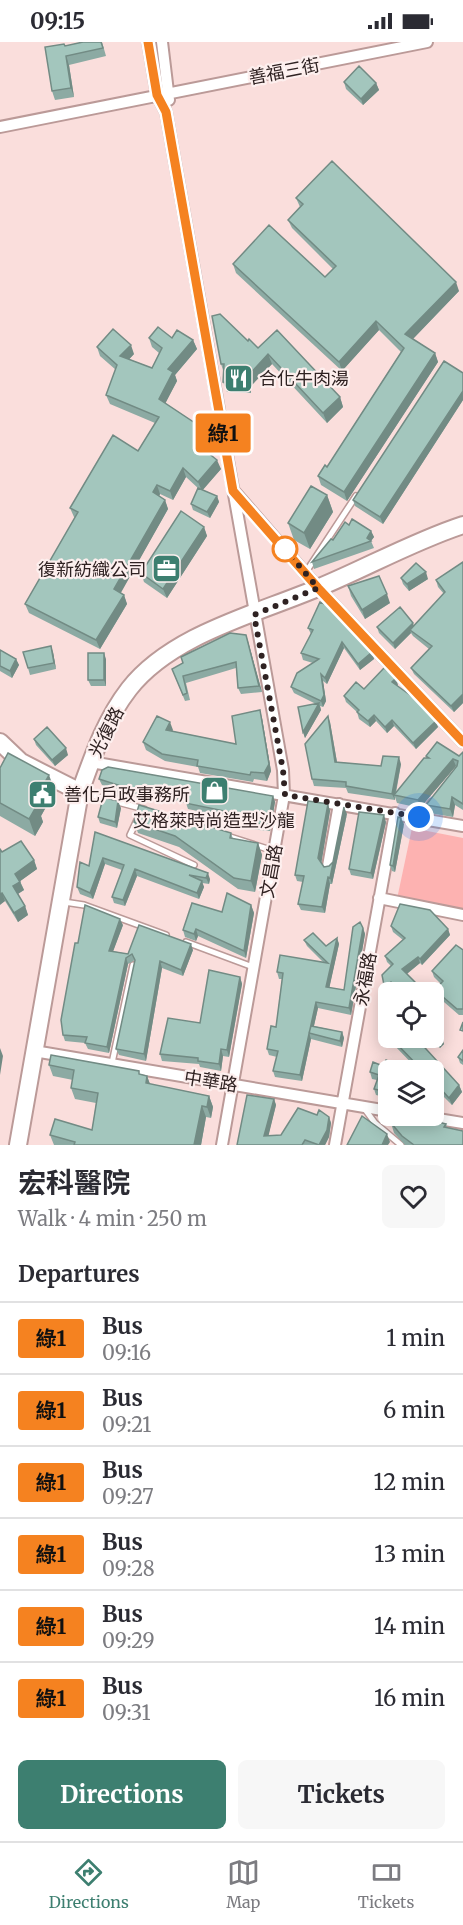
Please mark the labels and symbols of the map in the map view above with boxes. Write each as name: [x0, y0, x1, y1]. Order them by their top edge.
street label: 善福三街: [246, 53, 322, 89]
restaurant icon: 合化牛肉湯: [222, 362, 254, 394]
place label: 合化牛肉湯: [259, 367, 349, 390]
line badge: 綠1: [196, 414, 250, 452]
unlabelled marker: [272, 536, 298, 562]
office icon: 復新紡織公司: [151, 553, 183, 585]
place label: 復新紡織公司: [38, 558, 146, 581]
street label: 光復路: [83, 703, 129, 761]
shop icon: 艾格萊時尚造型沙龍: [198, 775, 230, 807]
public building icon: 善化戶政事務所: [27, 778, 59, 810]
place label: 善化戶政事務所: [64, 783, 190, 806]
your location: [404, 802, 434, 832]
place label: 艾格萊時尚造型沙龍: [133, 809, 295, 832]
street label: 文昌路: [255, 842, 287, 900]
street label: 永福路: [349, 950, 381, 1008]
street label: 中華路: [183, 1065, 239, 1097]

